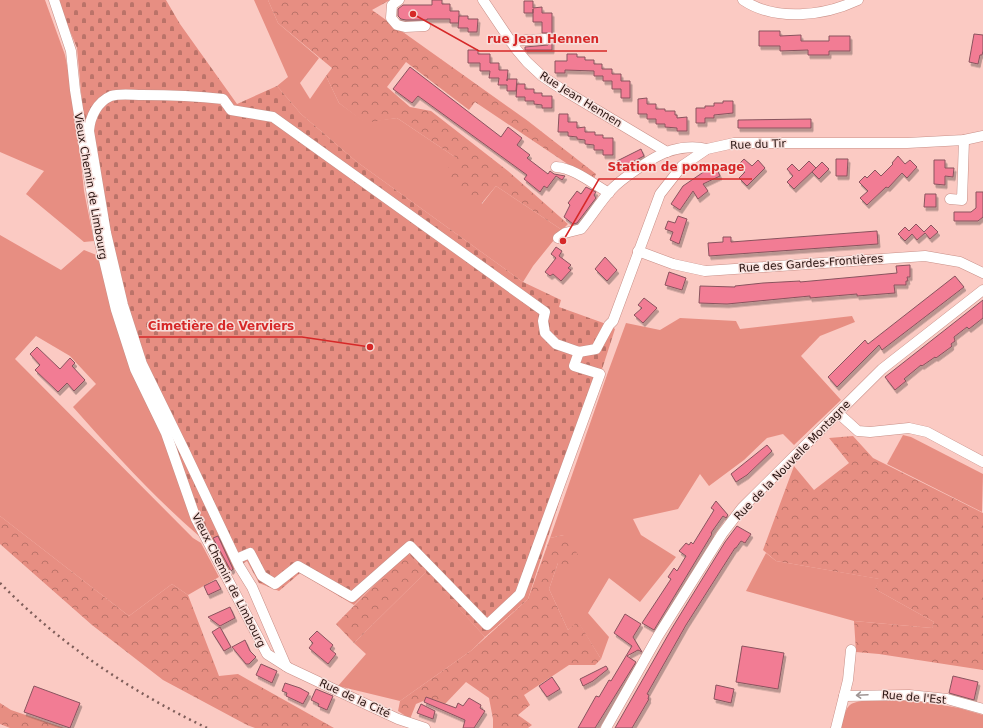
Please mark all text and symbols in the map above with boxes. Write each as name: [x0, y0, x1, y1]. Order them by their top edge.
callout: rue Jean Hennen: [479, 27, 607, 51]
text: rue Jean Hennen: [487, 32, 599, 46]
street label: Rue Jean Hennen: [537, 69, 624, 130]
street label: Vieux Chemin de Limbourg: [71, 112, 110, 261]
street label: Rue du Tir: [730, 137, 787, 152]
callout: Station de pompage: [599, 155, 752, 179]
text: Station de pompage: [608, 160, 744, 174]
street label: Rue des Gardes-Frontières: [738, 252, 884, 275]
callout: Cimetière de Verviers: [139, 313, 302, 337]
text: Cimetière de Verviers: [148, 319, 294, 333]
street label: Rue de la Nouvelle Montagne: [732, 398, 853, 523]
street label: Vieux Chemin de Limbourg: [189, 511, 268, 650]
street label: Rue de la Cité: [317, 676, 393, 721]
street label: Rue de l'Est: [881, 688, 947, 707]
one-way arrow: [856, 691, 869, 699]

